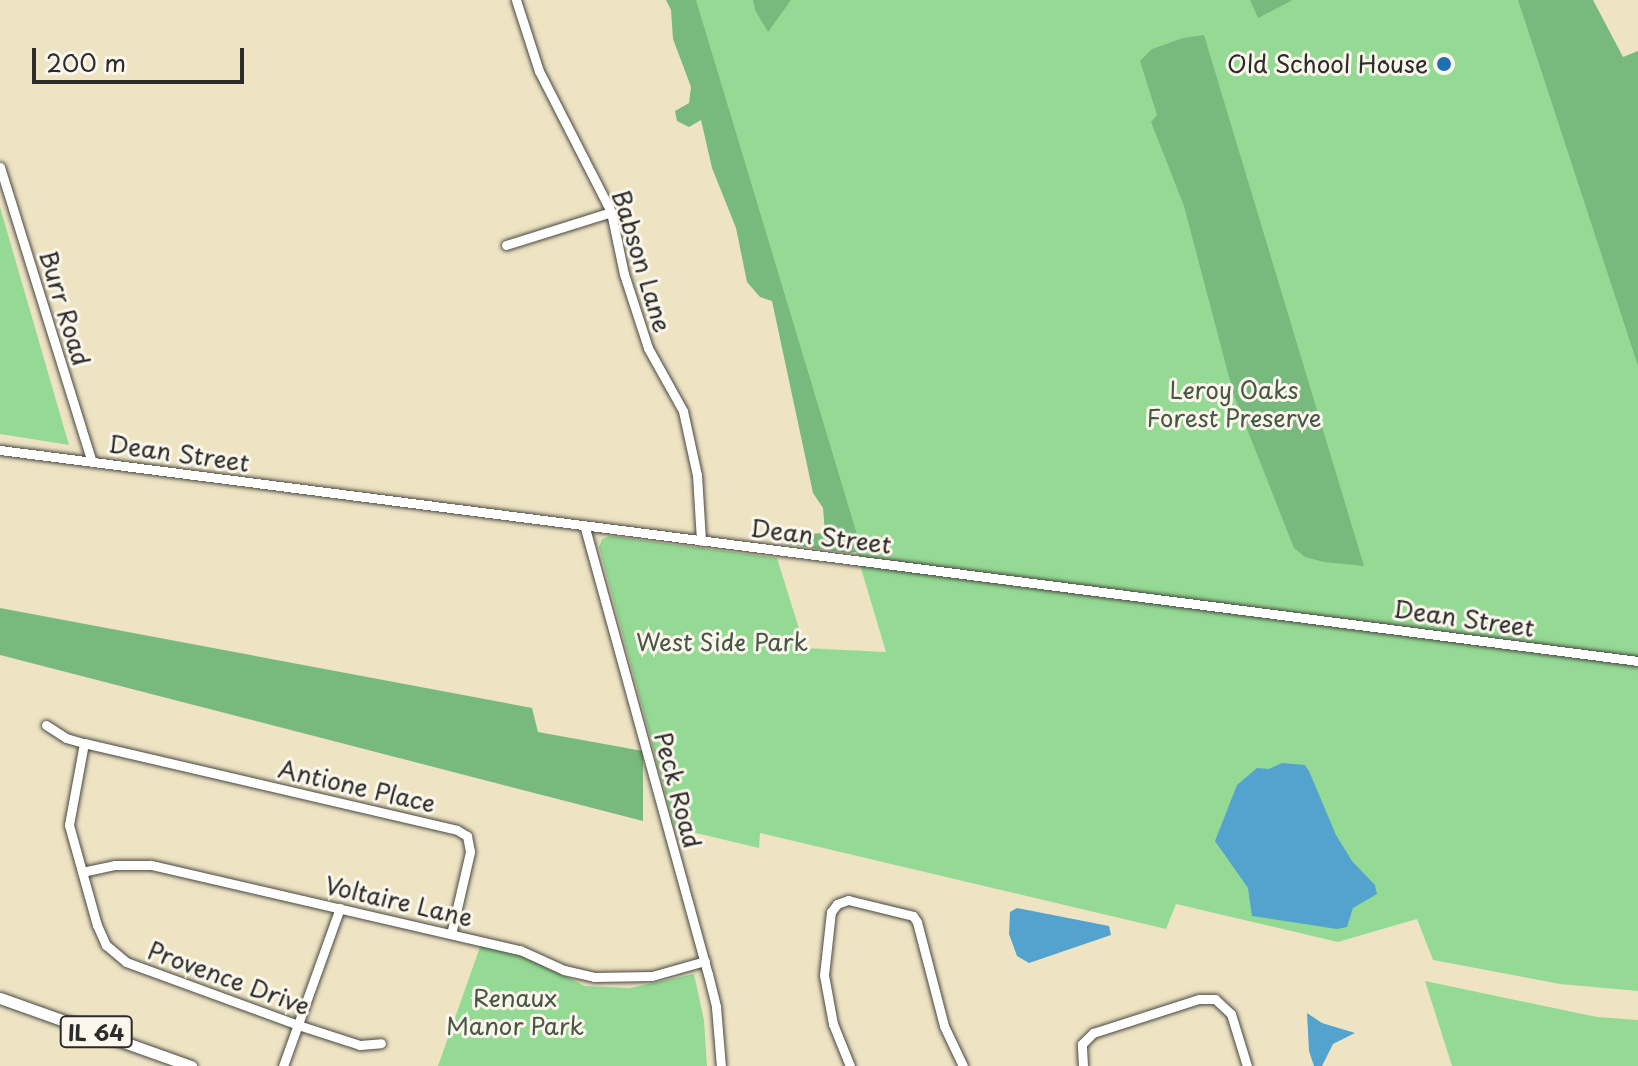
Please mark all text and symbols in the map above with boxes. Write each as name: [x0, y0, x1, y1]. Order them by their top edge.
scale bar: [36, 32, 248, 82]
text: 200 m: [46, 44, 126, 80]
place label: Old School House: [1226, 50, 1428, 78]
marker: Old School House: [1435, 55, 1453, 73]
street label: Babson Lane: [607, 186, 677, 336]
street label: Burr Road: [34, 247, 96, 369]
park label: Leroy Oaks Forest Preserve: [1146, 376, 1322, 432]
street label: Dean Street: [107, 429, 251, 477]
street label: Dean Street: [749, 513, 893, 559]
street label: Dean Street: [1392, 594, 1536, 642]
park label: West Side Park: [635, 628, 809, 656]
street label: Peck Road: [649, 729, 707, 851]
street label: Antione Place: [275, 754, 439, 818]
street label: Voltaire Lane: [322, 870, 476, 932]
street label: Provence Drive: [144, 935, 314, 1021]
park label: Renaux Manor Park: [446, 984, 584, 1040]
road number: IL 64: [58, 1014, 134, 1050]

